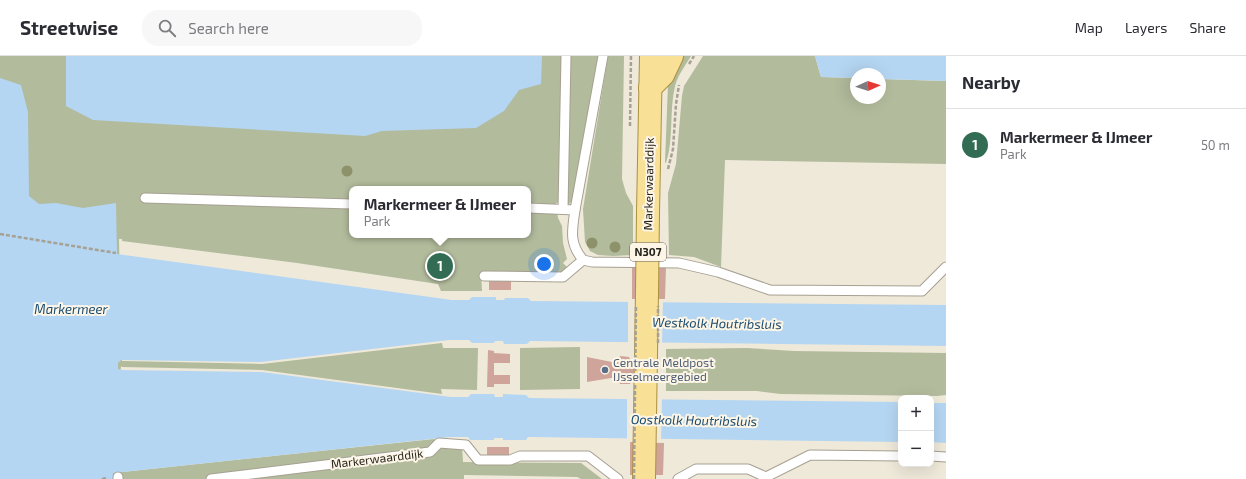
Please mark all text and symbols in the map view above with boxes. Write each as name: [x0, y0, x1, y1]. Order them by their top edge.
search box: [142, 10, 422, 46]
text: Streetwise: [20, 16, 118, 39]
icon: search: [156, 17, 178, 39]
text: Search here: [188, 19, 269, 37]
text: Map: [1075, 19, 1103, 36]
text: Layers: [1125, 19, 1167, 36]
text: Share: [1189, 19, 1226, 36]
north arrow: [850, 68, 886, 104]
text: Nearby: [962, 72, 1020, 92]
text: Markermeer & IJmeer: [1000, 128, 1152, 146]
text: 1: [972, 137, 978, 153]
text: 50 m: [1201, 137, 1230, 153]
street label: Markerwaarddijk: [640, 138, 657, 230]
text: Park: [1000, 146, 1027, 162]
popup: [349, 186, 531, 238]
text: Markermeer & IJmeer: [364, 195, 516, 213]
text: Park: [364, 213, 390, 229]
road number: N307: [630, 243, 666, 261]
pin: 1: [427, 251, 453, 281]
your location: [534, 254, 554, 274]
water label: Markermeer: [34, 301, 108, 317]
water label: Westkolk Houtribsluis: [652, 314, 782, 332]
place label: Centrale Meldpost IJsselmeergebied: [613, 355, 714, 383]
marker: Centrale Meldpost IJsselmeergebied: [600, 365, 610, 375]
map controls: [898, 395, 934, 467]
button: +: [898, 395, 934, 431]
water label: Oostkolk Houtribsluis: [631, 411, 758, 429]
button: −: [898, 431, 934, 467]
street label: Markerwaarddijk: [330, 445, 424, 472]

